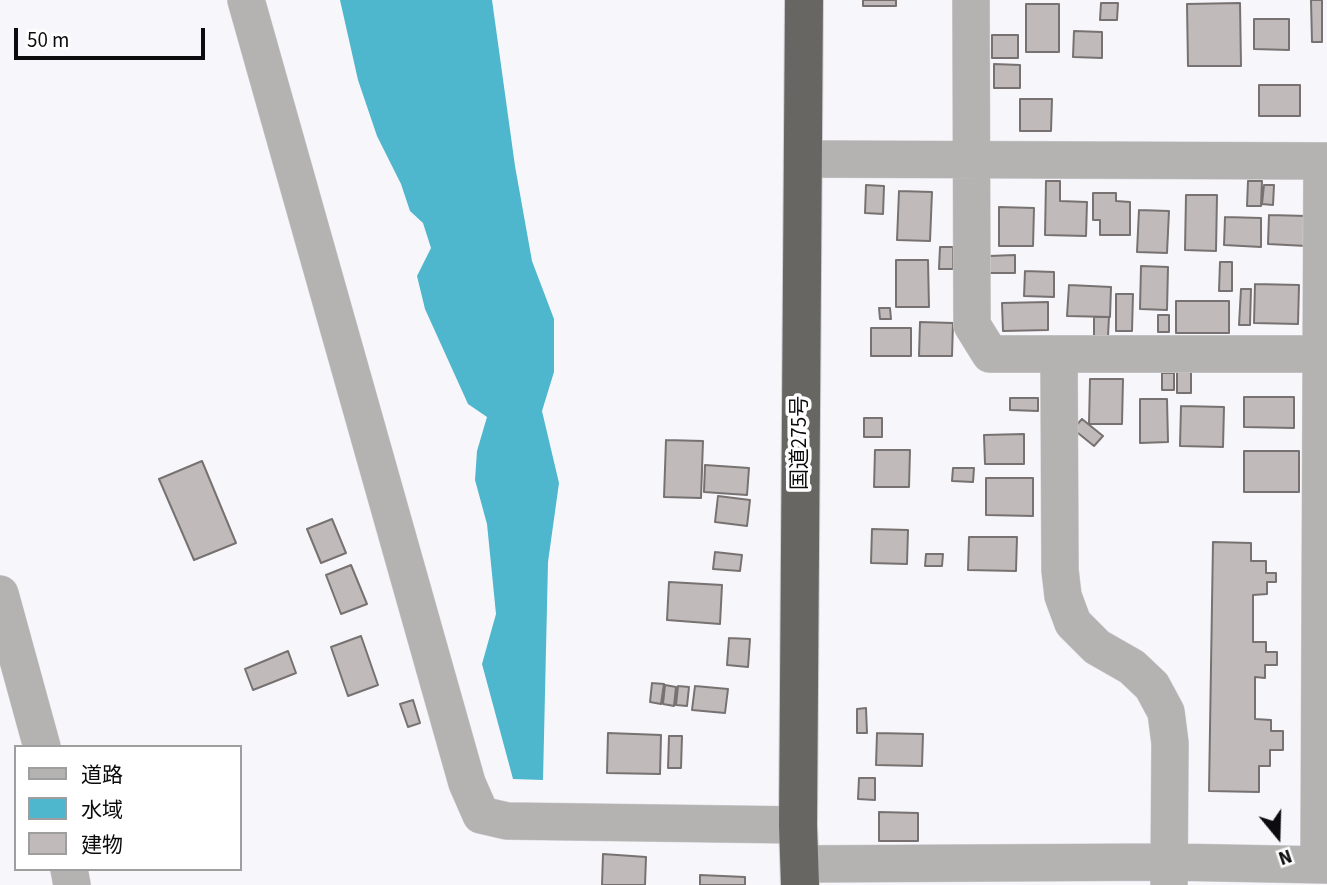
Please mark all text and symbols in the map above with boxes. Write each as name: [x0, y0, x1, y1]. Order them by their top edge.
scale bar: [18, 14, 208, 58]
text: 50 m: [27, 25, 69, 55]
street label: 国道275号: [788, 396, 814, 490]
legend: [14, 745, 242, 871]
text: 道路: [81, 760, 123, 790]
text: 水域: [81, 795, 123, 825]
north arrow: [1243, 801, 1313, 871]
text: 建物: [81, 830, 123, 860]
text: N: [1275, 842, 1295, 871]

